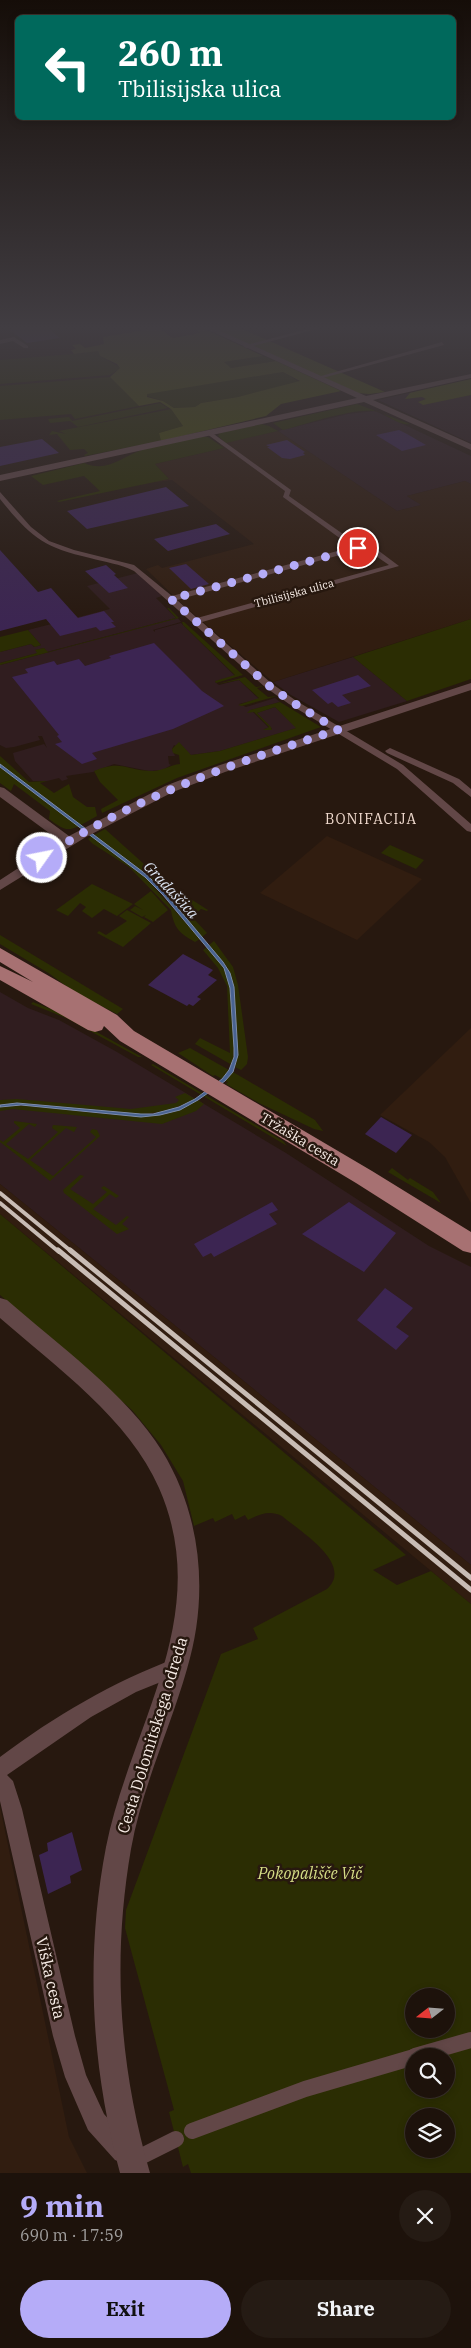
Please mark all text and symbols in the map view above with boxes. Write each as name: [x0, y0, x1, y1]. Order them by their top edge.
text: 260 m: [118, 30, 223, 76]
icon: left: [35, 35, 100, 100]
text: Tbilisijska ulica: [118, 74, 281, 103]
pin: [337, 527, 379, 569]
icon: arrive: [344, 534, 372, 562]
street label: Tbilisijska ulica: [253, 576, 335, 610]
district label: BONIFACIJA: [325, 810, 417, 828]
position arrow: [15, 831, 67, 883]
water label: Gradaščica: [140, 857, 203, 923]
street label: Tržaška cesta: [257, 1108, 343, 1170]
street label: Cesta Dolomitskega odreda: [113, 1634, 192, 1836]
park label: Pokopališče Vič: [257, 1863, 363, 1883]
street label: Viška cesta: [32, 1935, 70, 2021]
north arrow: [405, 1988, 455, 2038]
map controls: [405, 1988, 455, 2158]
button: search: [405, 2048, 455, 2098]
button: layers: [405, 2108, 455, 2158]
text: 9 min: [20, 2186, 104, 2225]
button: close: [399, 2190, 451, 2242]
text: 690 m · 17:59: [20, 2225, 123, 2245]
button: Exit: [20, 2280, 231, 2338]
button: Share: [241, 2280, 451, 2338]

